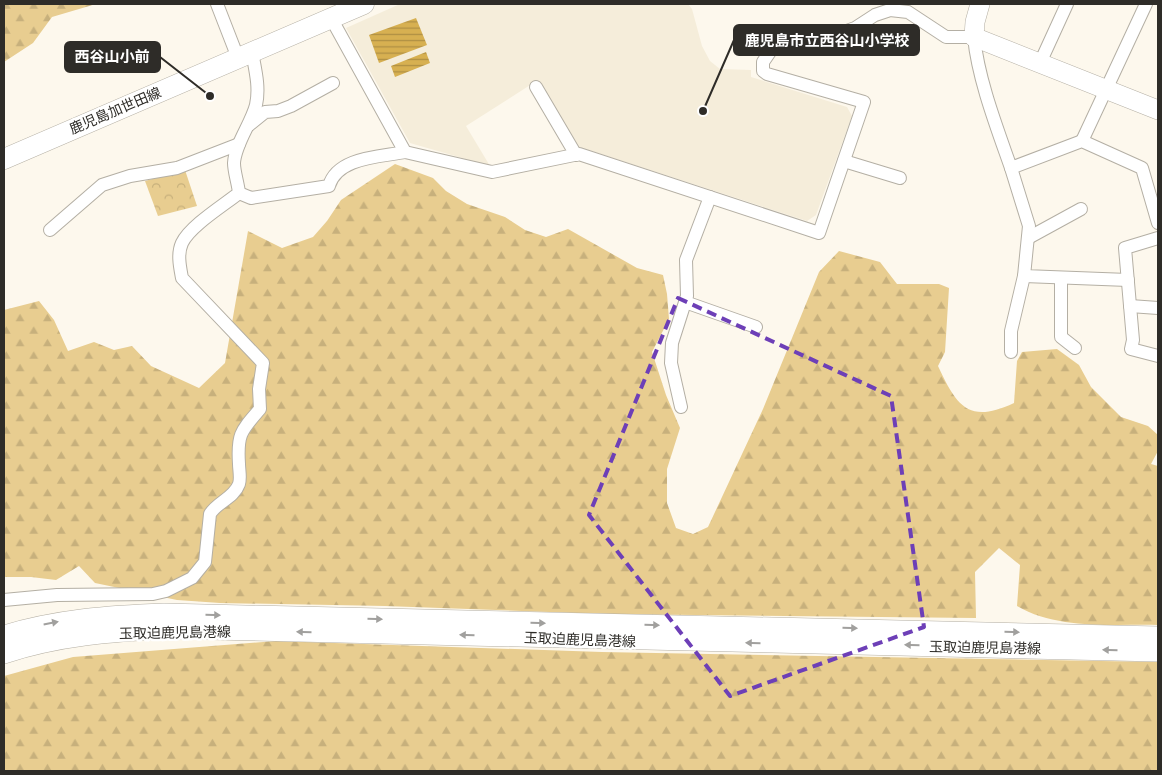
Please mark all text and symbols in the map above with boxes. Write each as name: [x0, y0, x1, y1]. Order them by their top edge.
callout: 鹿児島市立西谷山小学校: [734, 25, 919, 55]
text: 鹿児島市立西谷山小学校: [744, 30, 910, 50]
callout: 西谷山小前: [65, 42, 160, 72]
text: 西谷山小前: [74, 46, 150, 66]
street label: 鹿児島加世田線: [66, 82, 164, 138]
one-way arrow: [205, 611, 221, 619]
one-way arrow: [368, 615, 384, 623]
one-way arrow: [43, 618, 59, 626]
one-way arrow: [530, 619, 546, 627]
one-way arrow: [644, 621, 660, 629]
street label: 玉取迫鹿児島港線: [119, 622, 231, 642]
one-way arrow: [842, 625, 858, 633]
one-way arrow: [296, 628, 312, 636]
street label: 玉取迫鹿児島港線: [524, 628, 636, 650]
one-way arrow: [1005, 628, 1021, 636]
one-way arrow: [458, 631, 474, 639]
street label: 玉取迫鹿児島港線: [929, 637, 1041, 657]
one-way arrow: [745, 638, 761, 646]
one-way arrow: [904, 641, 920, 649]
one-way arrow: [1101, 646, 1117, 654]

